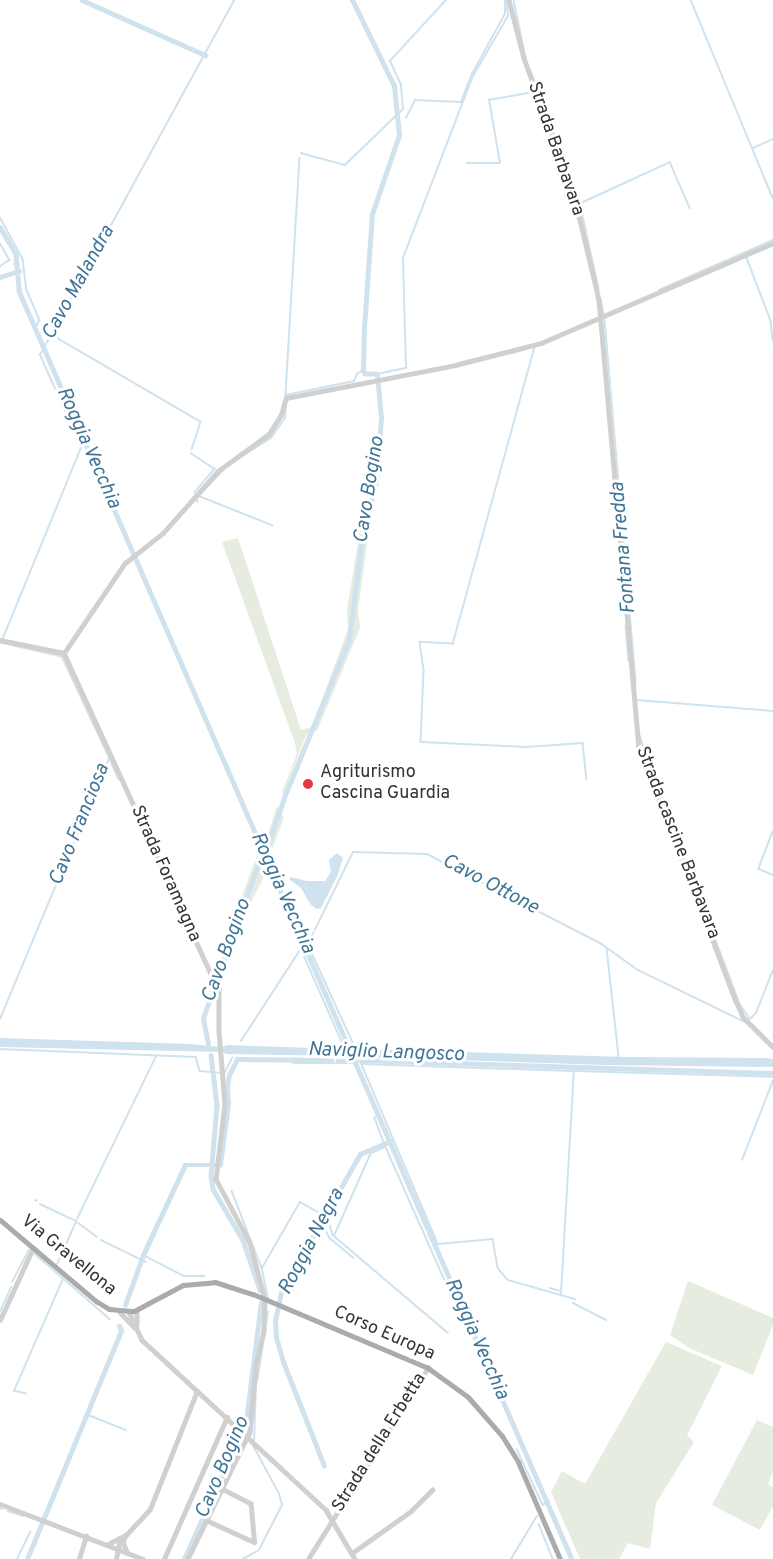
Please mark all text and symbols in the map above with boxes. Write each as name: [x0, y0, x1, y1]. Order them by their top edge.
street label: Strada Barbavara: [522, 79, 588, 219]
water label: Cavo Malandra: [38, 222, 120, 344]
water label: Roggia Vecchia: [50, 383, 126, 513]
water label: Cavo Bogino: [350, 435, 390, 545]
water label: Fontana Fredda: [606, 481, 642, 615]
street label: Strada cascine Barbavara: [630, 744, 724, 942]
water label: Cavo Franciosa: [45, 761, 115, 889]
place label: Agriturismo Cascina Guardia: [320, 763, 450, 806]
marker: Agriturismo Cascina Guardia: [301, 777, 315, 791]
street label: Strada Foramagna: [125, 803, 205, 945]
water label: Roggia Vecchia: [244, 828, 320, 958]
water label: Cavo Ottone: [438, 850, 542, 920]
water label: Cavo Bogino: [197, 896, 257, 1006]
water label: Naviglio Langosco: [308, 1038, 464, 1068]
water label: Roggia Negra: [274, 1185, 350, 1299]
street label: Via Gravellona: [16, 1211, 120, 1301]
water label: Roggia Vecchia: [438, 1274, 514, 1404]
street label: Corso Europa: [330, 1302, 438, 1366]
street label: Strada della Erbetta: [328, 1369, 432, 1517]
water label: Cavo Bogino: [191, 1414, 255, 1522]

